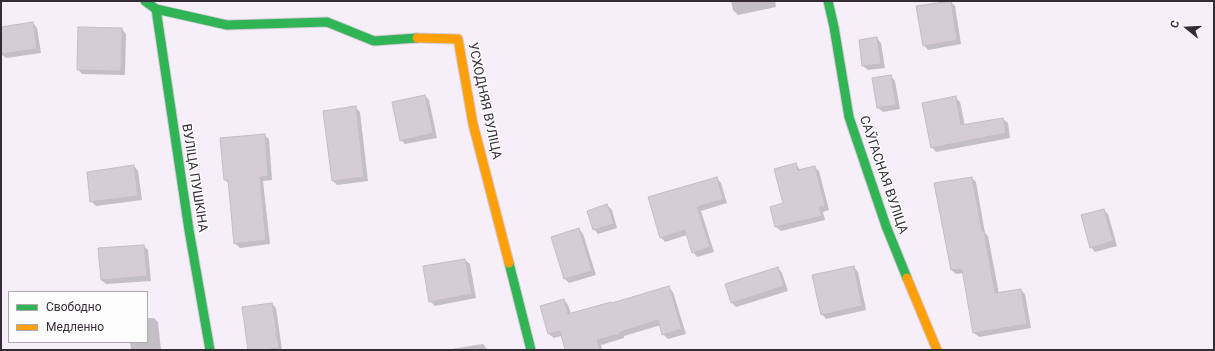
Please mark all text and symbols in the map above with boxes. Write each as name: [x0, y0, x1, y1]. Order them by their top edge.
north arrow: [1167, 8, 1207, 48]
text: С: [1168, 19, 1182, 30]
street label: УСХОДНЯЯ ВУЛІЦА: [464, 41, 504, 161]
street label: САЎГАСНАЯ ВУЛІЦА: [855, 114, 911, 236]
street label: ВУЛІЦА ПУШКІНА: [178, 123, 210, 233]
legend: [8, 291, 148, 343]
text: Свободно: [46, 300, 102, 314]
text: Медленно: [46, 320, 104, 334]

